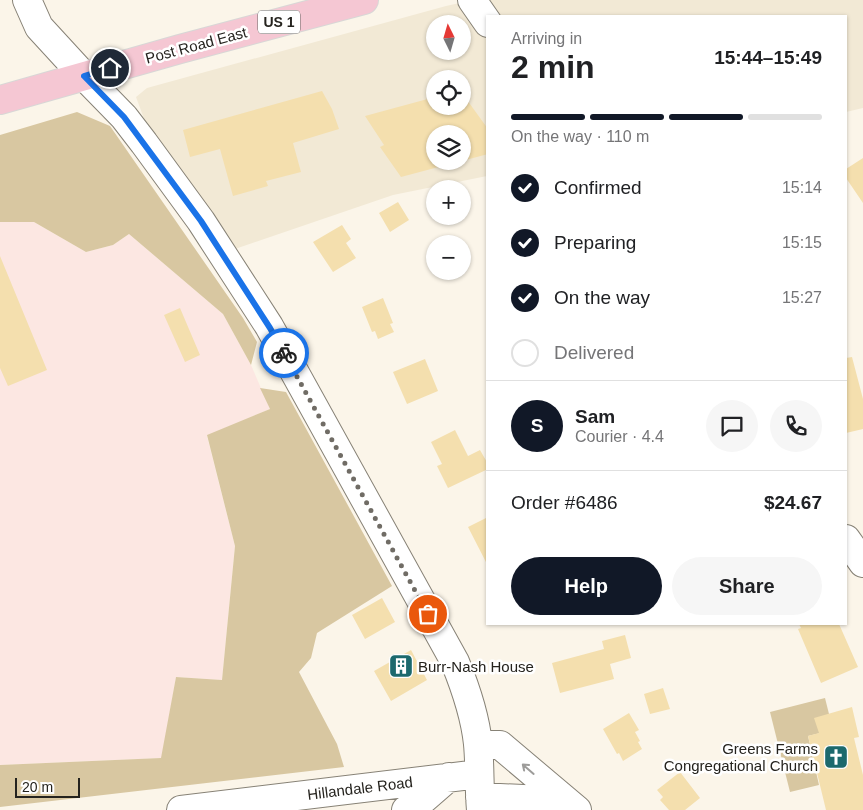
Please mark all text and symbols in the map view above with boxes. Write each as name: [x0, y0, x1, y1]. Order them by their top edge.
road number: US 1: [258, 11, 300, 34]
north arrow: [426, 15, 471, 60]
map controls: [426, 15, 471, 280]
street label: Post Road East: [143, 23, 249, 67]
text: Arriving in: [511, 30, 582, 47]
pin: [89, 47, 131, 89]
text: 15:44–15:49: [714, 47, 822, 68]
text: 2 min: [511, 49, 595, 85]
icon: home: [96, 54, 124, 82]
button: locate: [426, 70, 471, 115]
button: layers: [426, 125, 471, 170]
text: On the way · 110 m: [511, 128, 649, 145]
icon: check: [511, 174, 539, 202]
text: Confirmed: [554, 177, 642, 198]
text: 15:14: [782, 179, 822, 196]
button: +: [426, 180, 471, 225]
icon: check: [511, 229, 539, 257]
text: Preparing: [554, 232, 636, 253]
text: 15:15: [782, 234, 822, 251]
button: −: [426, 235, 471, 280]
icon: check: [511, 284, 539, 312]
text: On the way: [554, 287, 650, 308]
text: 15:27: [782, 289, 822, 306]
courier: [259, 328, 309, 378]
icon: bike: [270, 339, 298, 367]
text: Delivered: [554, 342, 634, 363]
button: chat: [706, 400, 758, 452]
button: phone: [770, 400, 822, 452]
text: Sam: [575, 406, 615, 427]
text: S: [531, 415, 543, 436]
text: Courier · 4.4: [575, 428, 664, 445]
text: Order #6486: [511, 492, 618, 513]
text: $24.67: [764, 492, 822, 513]
button: Help: [511, 557, 662, 615]
button: Share: [672, 557, 822, 615]
pin: [407, 593, 449, 635]
icon: bag: [414, 600, 442, 628]
building icon: Burr-Nash House: [388, 653, 414, 679]
place label: Burr-Nash House: [418, 658, 534, 675]
place label: Greens Farms Congregational Church: [664, 740, 818, 774]
church icon: Greens Farms Congregational Church: [823, 744, 849, 770]
one-way arrow: [522, 764, 535, 775]
street label: Hillandale Road: [306, 773, 414, 803]
scale bar: [15, 775, 80, 798]
text: 20 m: [22, 779, 53, 795]

